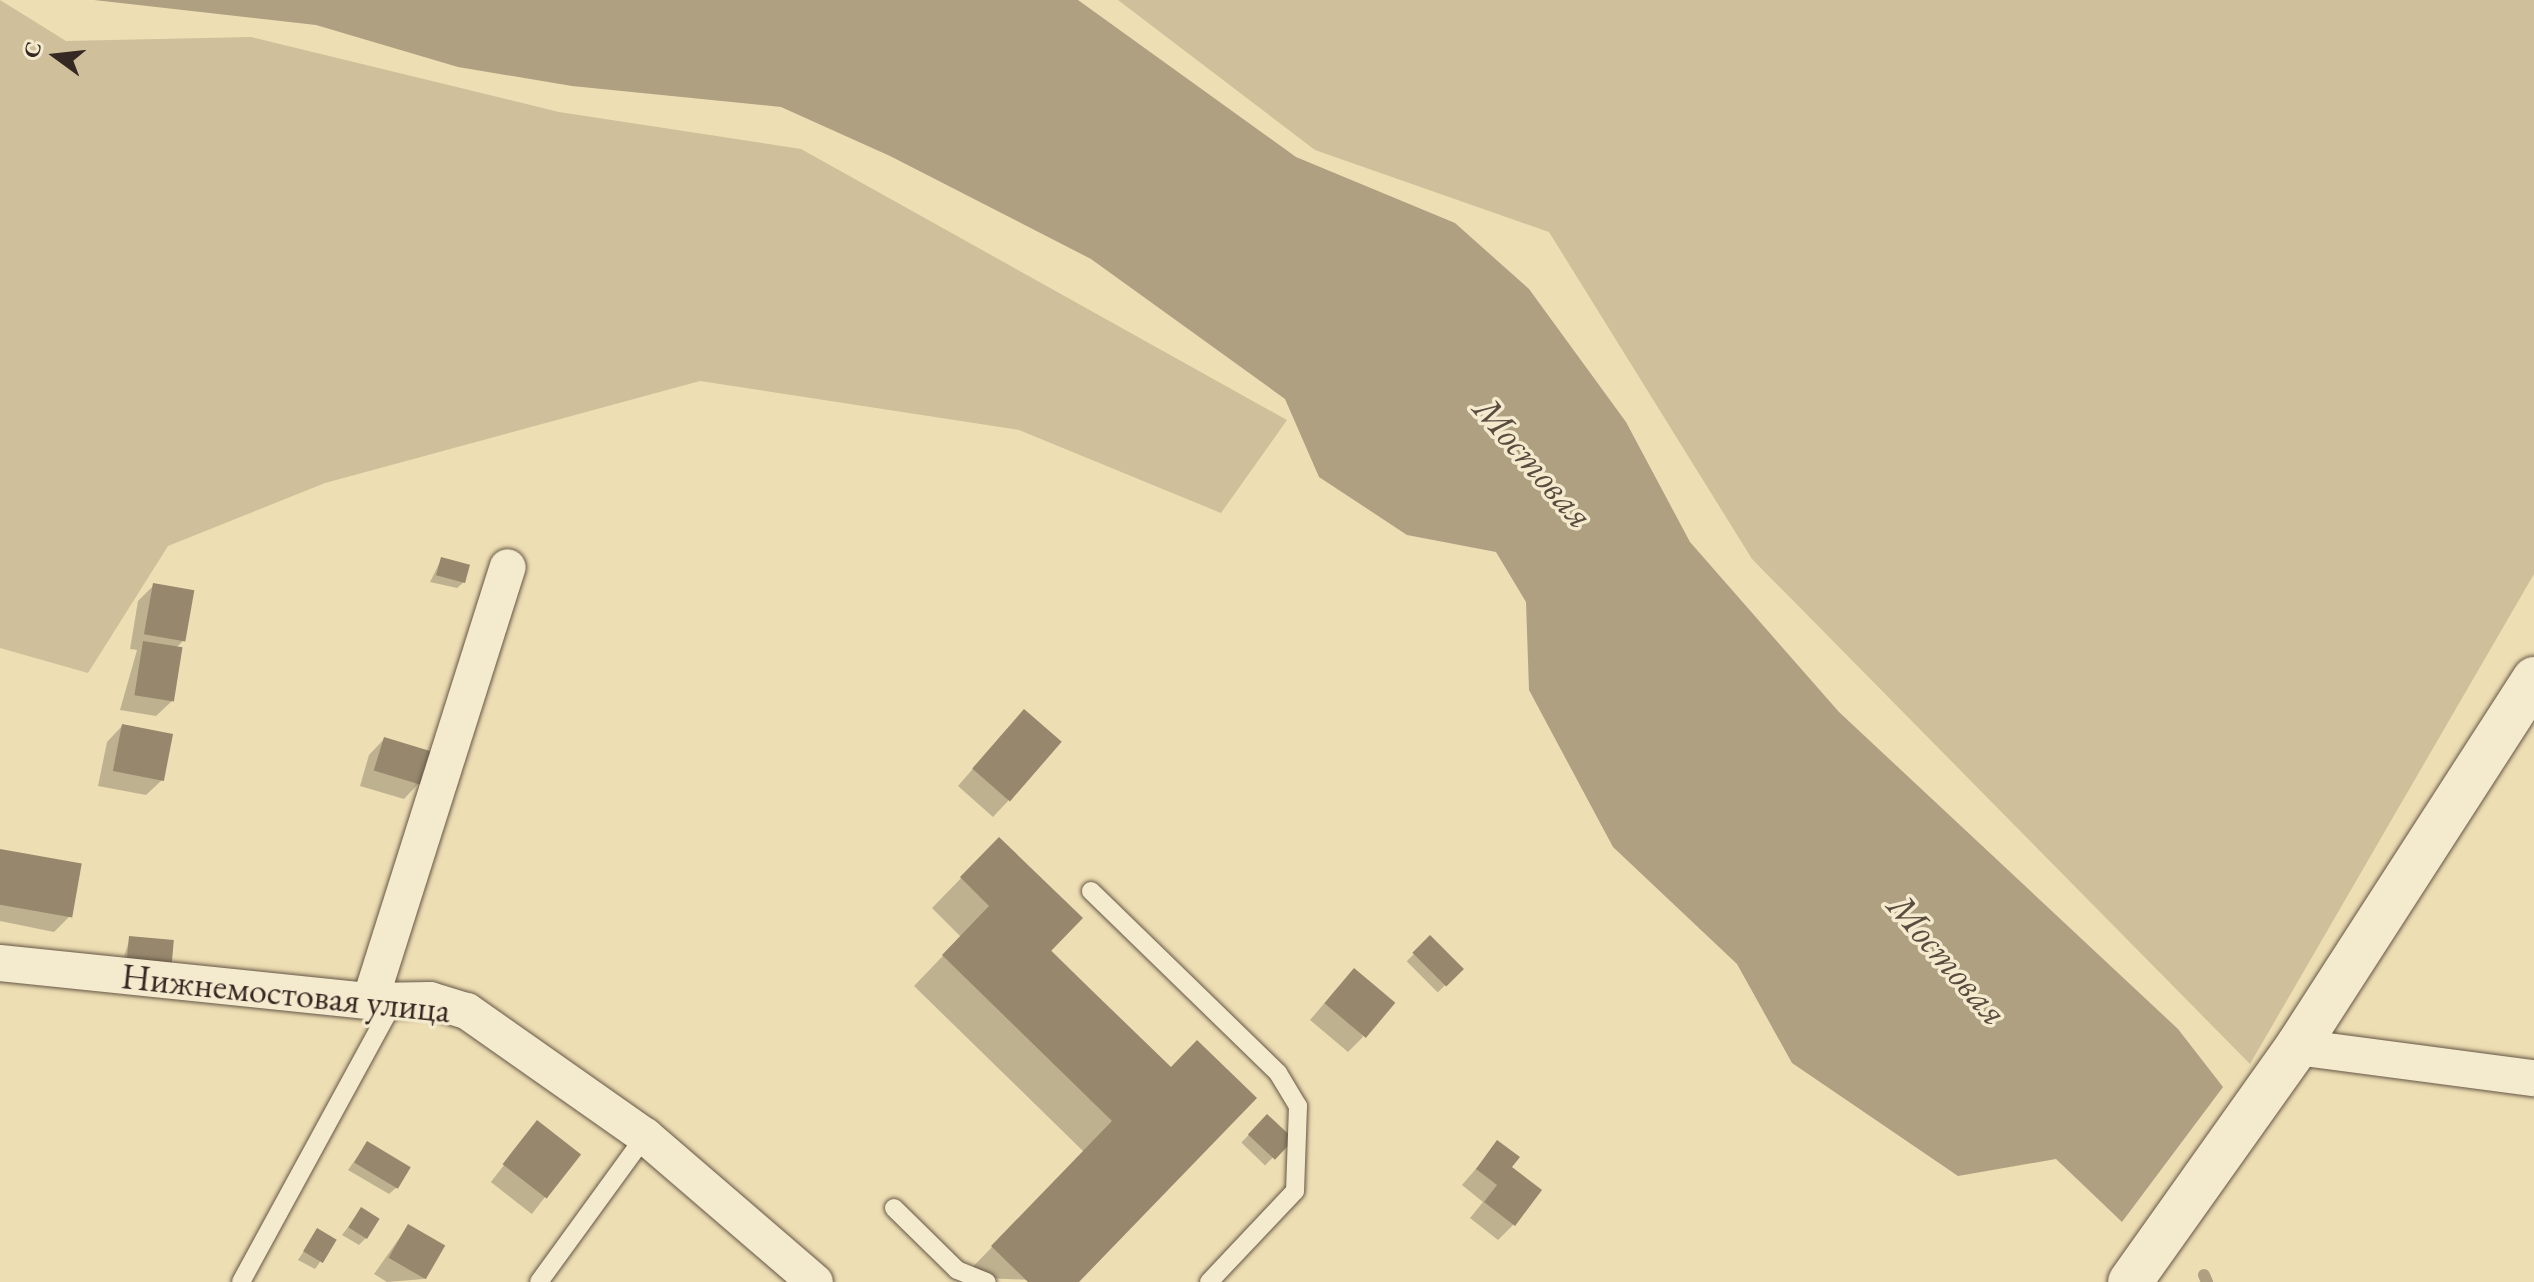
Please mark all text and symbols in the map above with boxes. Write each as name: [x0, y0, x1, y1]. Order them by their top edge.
north arrow: [16, 16, 96, 96]
text: С: [16, 38, 48, 61]
water label: Мостовая: [1464, 387, 1604, 537]
water label: Мостовая: [1878, 884, 2018, 1034]
street label: Нижнемостовая улица: [119, 954, 453, 1032]

